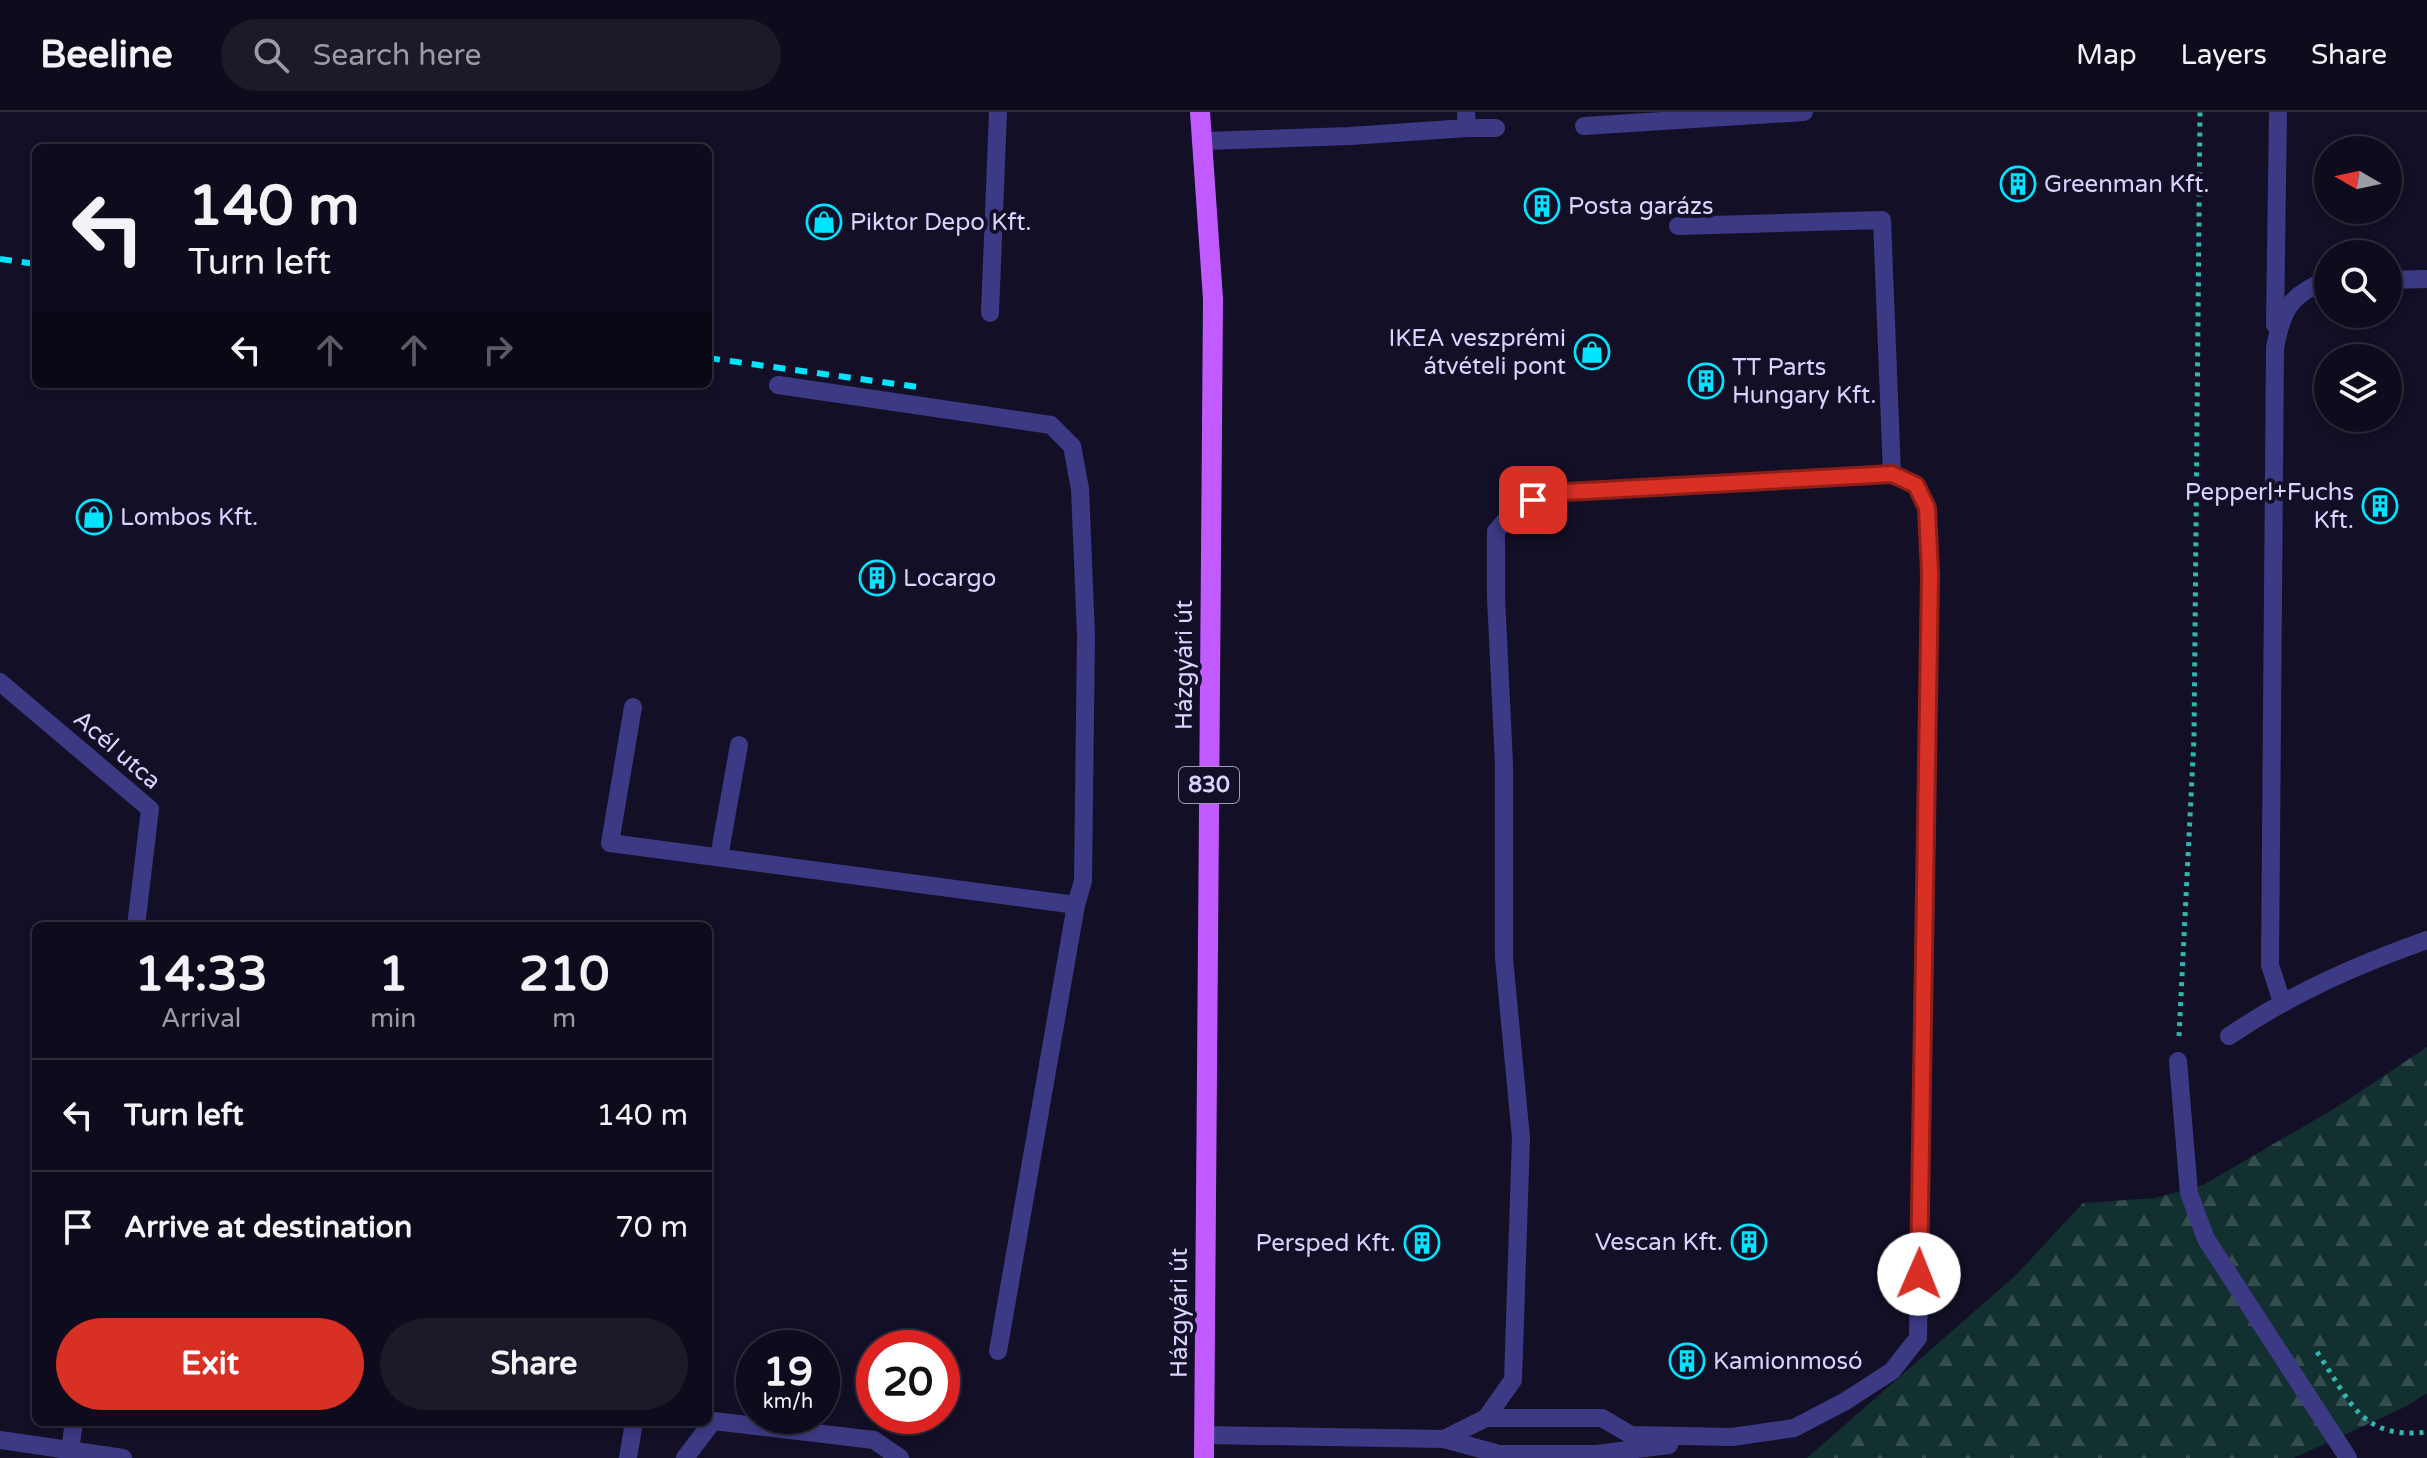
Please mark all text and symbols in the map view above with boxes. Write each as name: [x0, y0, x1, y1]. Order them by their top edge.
search box: [221, 19, 781, 91]
text: Beeline: [40, 32, 173, 78]
icon: search: [249, 33, 293, 77]
text: Search here: [313, 37, 481, 74]
text: Map: [2076, 38, 2137, 72]
text: Layers: [2181, 38, 2267, 72]
text: Share: [2311, 38, 2387, 72]
north arrow: [2314, 136, 2402, 224]
map controls: [2314, 136, 2402, 432]
building icon: Greenman Kft.: [1999, 165, 2037, 203]
place label: Greenman Kft.: [2044, 170, 2210, 199]
text: 140 m: [188, 173, 359, 240]
icon: left: [56, 176, 160, 280]
building icon: Posta garázs: [1523, 187, 1561, 225]
place label: Posta garázs: [1568, 192, 1714, 221]
shop icon: Piktor Depo Kft.: [805, 203, 843, 241]
place label: Piktor Depo Kft.: [850, 208, 1032, 237]
button: search: [2314, 240, 2402, 328]
text: Turn left: [188, 241, 331, 284]
place label: IKEA veszprémi átvételi pont: [1388, 324, 1566, 381]
icon: left: [224, 328, 268, 372]
icon: ahead: [308, 328, 352, 372]
icon: ahead: [392, 328, 436, 372]
icon: right: [476, 328, 520, 372]
shop icon: IKEA veszprémi átvételi pont: [1573, 333, 1611, 371]
button: layers: [2314, 344, 2402, 432]
place label: TT Parts Hungary Kft.: [1732, 353, 1876, 410]
building icon: TT Parts Hungary Kft.: [1687, 362, 1725, 400]
pin: [1499, 466, 1567, 534]
icon: arrive: [1511, 478, 1555, 522]
place label: Pepperl+Fuchs Kft.: [2185, 478, 2354, 535]
building icon: Pepperl+Fuchs Kft.: [2361, 487, 2399, 525]
shop icon: Lombos Kft.: [75, 498, 113, 536]
place label: Lombos Kft.: [120, 503, 258, 532]
building icon: Locargo: [858, 559, 896, 597]
place label: Locargo: [903, 564, 996, 593]
street label: Házgyári út: [1170, 600, 1199, 730]
street label: Acél utca: [67, 704, 167, 796]
road number: 830: [1179, 767, 1239, 803]
text: 14:33: [135, 946, 268, 1004]
text: 1: [378, 946, 408, 1004]
text: 210: [519, 946, 609, 1004]
text: Arrival: [161, 1003, 241, 1034]
text: min: [370, 1003, 416, 1034]
text: m: [552, 1003, 576, 1034]
icon: left: [56, 1093, 100, 1137]
text: Turn left: [124, 1097, 243, 1134]
text: 140 m: [596, 1097, 688, 1134]
icon: arrive: [56, 1205, 100, 1249]
text: Arrive at destination: [124, 1209, 412, 1246]
text: 70 m: [615, 1209, 688, 1246]
building icon: Vescan Kft.: [1730, 1223, 1768, 1261]
building icon: Persped Kft.: [1403, 1224, 1441, 1262]
place label: Vescan Kft.: [1595, 1228, 1723, 1257]
place label: Persped Kft.: [1255, 1229, 1396, 1258]
position arrow: [1877, 1232, 1961, 1316]
street label: Házgyári út: [1165, 1248, 1194, 1378]
button: Exit: [56, 1318, 364, 1410]
button: Share: [380, 1318, 688, 1410]
speed limit sign: 20: [856, 1330, 960, 1434]
building icon: Kamionmosó: [1668, 1342, 1706, 1380]
place label: Kamionmosó: [1713, 1347, 1863, 1376]
text: 19: [763, 1348, 813, 1396]
text: km/h: [763, 1390, 813, 1414]

